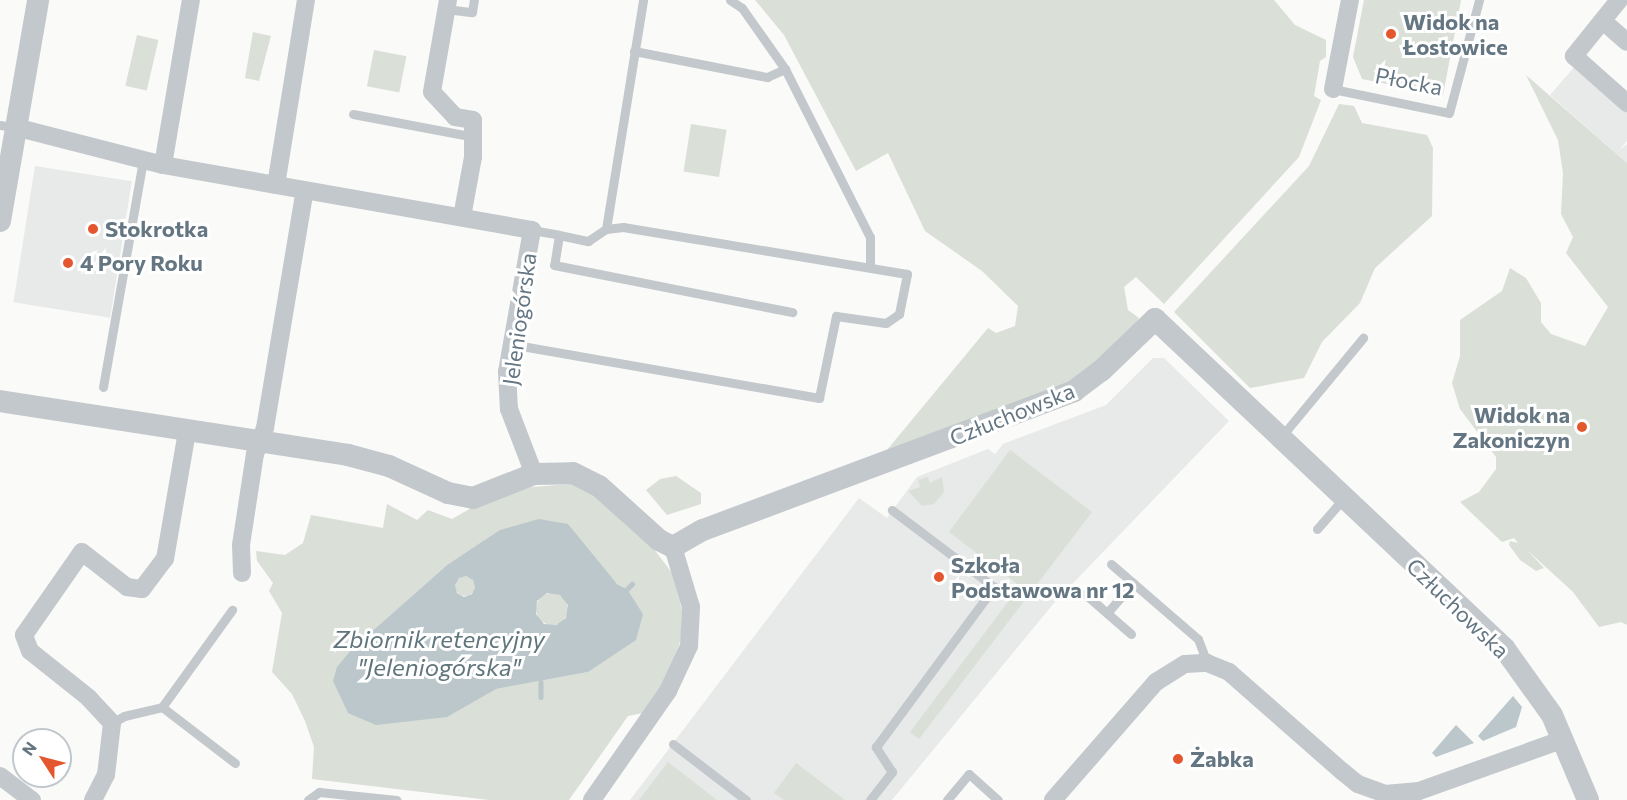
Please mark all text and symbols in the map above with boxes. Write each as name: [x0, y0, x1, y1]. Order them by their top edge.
place label: Widok na Łostowice: [1403, 8, 1508, 60]
marker: Widok na Łostowice: [1384, 27, 1398, 41]
street label: Płocka: [1373, 62, 1445, 100]
place label: Stokrotka: [105, 216, 208, 242]
marker: Stokrotka: [86, 222, 100, 236]
place label: 4 Pory Roku: [80, 250, 203, 276]
street label: Jeleniogórska: [497, 251, 541, 387]
marker: 4 Pory Roku: [61, 256, 75, 270]
street label: Człuchowska: [946, 377, 1078, 451]
place label: Widok na Zakoniczyn: [1452, 401, 1570, 452]
marker: Widok na Zakoniczyn: [1575, 420, 1589, 434]
place label: Szkoła Podstawowa nr 12: [951, 551, 1135, 602]
street label: Człuchowska: [1401, 553, 1515, 663]
marker: Szkoła Podstawowa nr 12: [932, 570, 946, 584]
water label: Zbiornik retencyjny "Jeleniogórska": [333, 625, 545, 681]
north arrow: [12, 728, 72, 788]
text: N: [17, 738, 40, 759]
place label: Żabka: [1190, 746, 1254, 772]
marker: Żabka: [1171, 752, 1185, 766]

